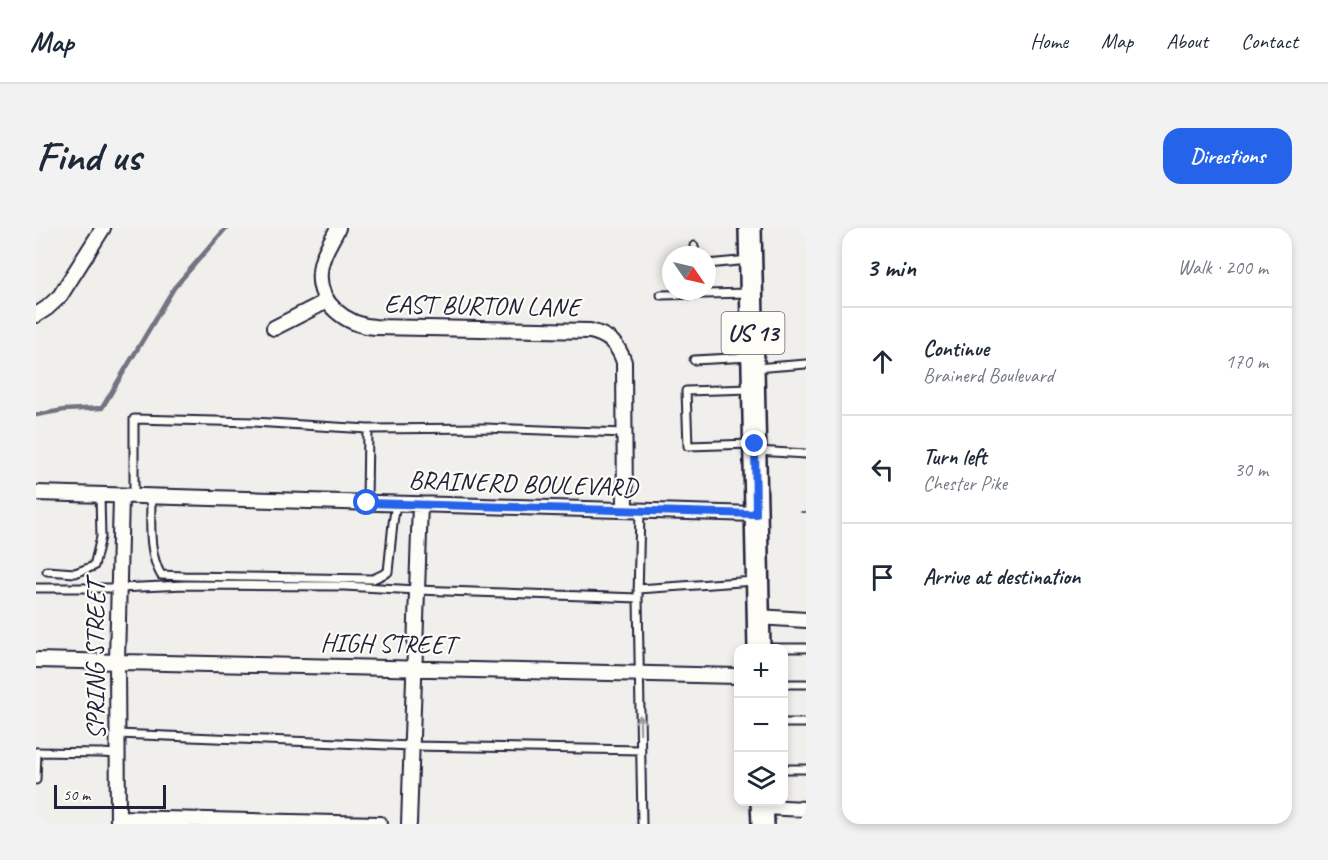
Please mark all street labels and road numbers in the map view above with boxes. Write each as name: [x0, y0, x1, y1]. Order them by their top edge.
street label: EAST BURTON LANE: [384, 287, 584, 324]
road number: US 13: [722, 312, 784, 354]
street label: BRAINERD BOULEVARD: [408, 463, 640, 504]
street label: SPRING STREET: [79, 573, 112, 740]
street label: HIGH STREET: [320, 626, 461, 661]

